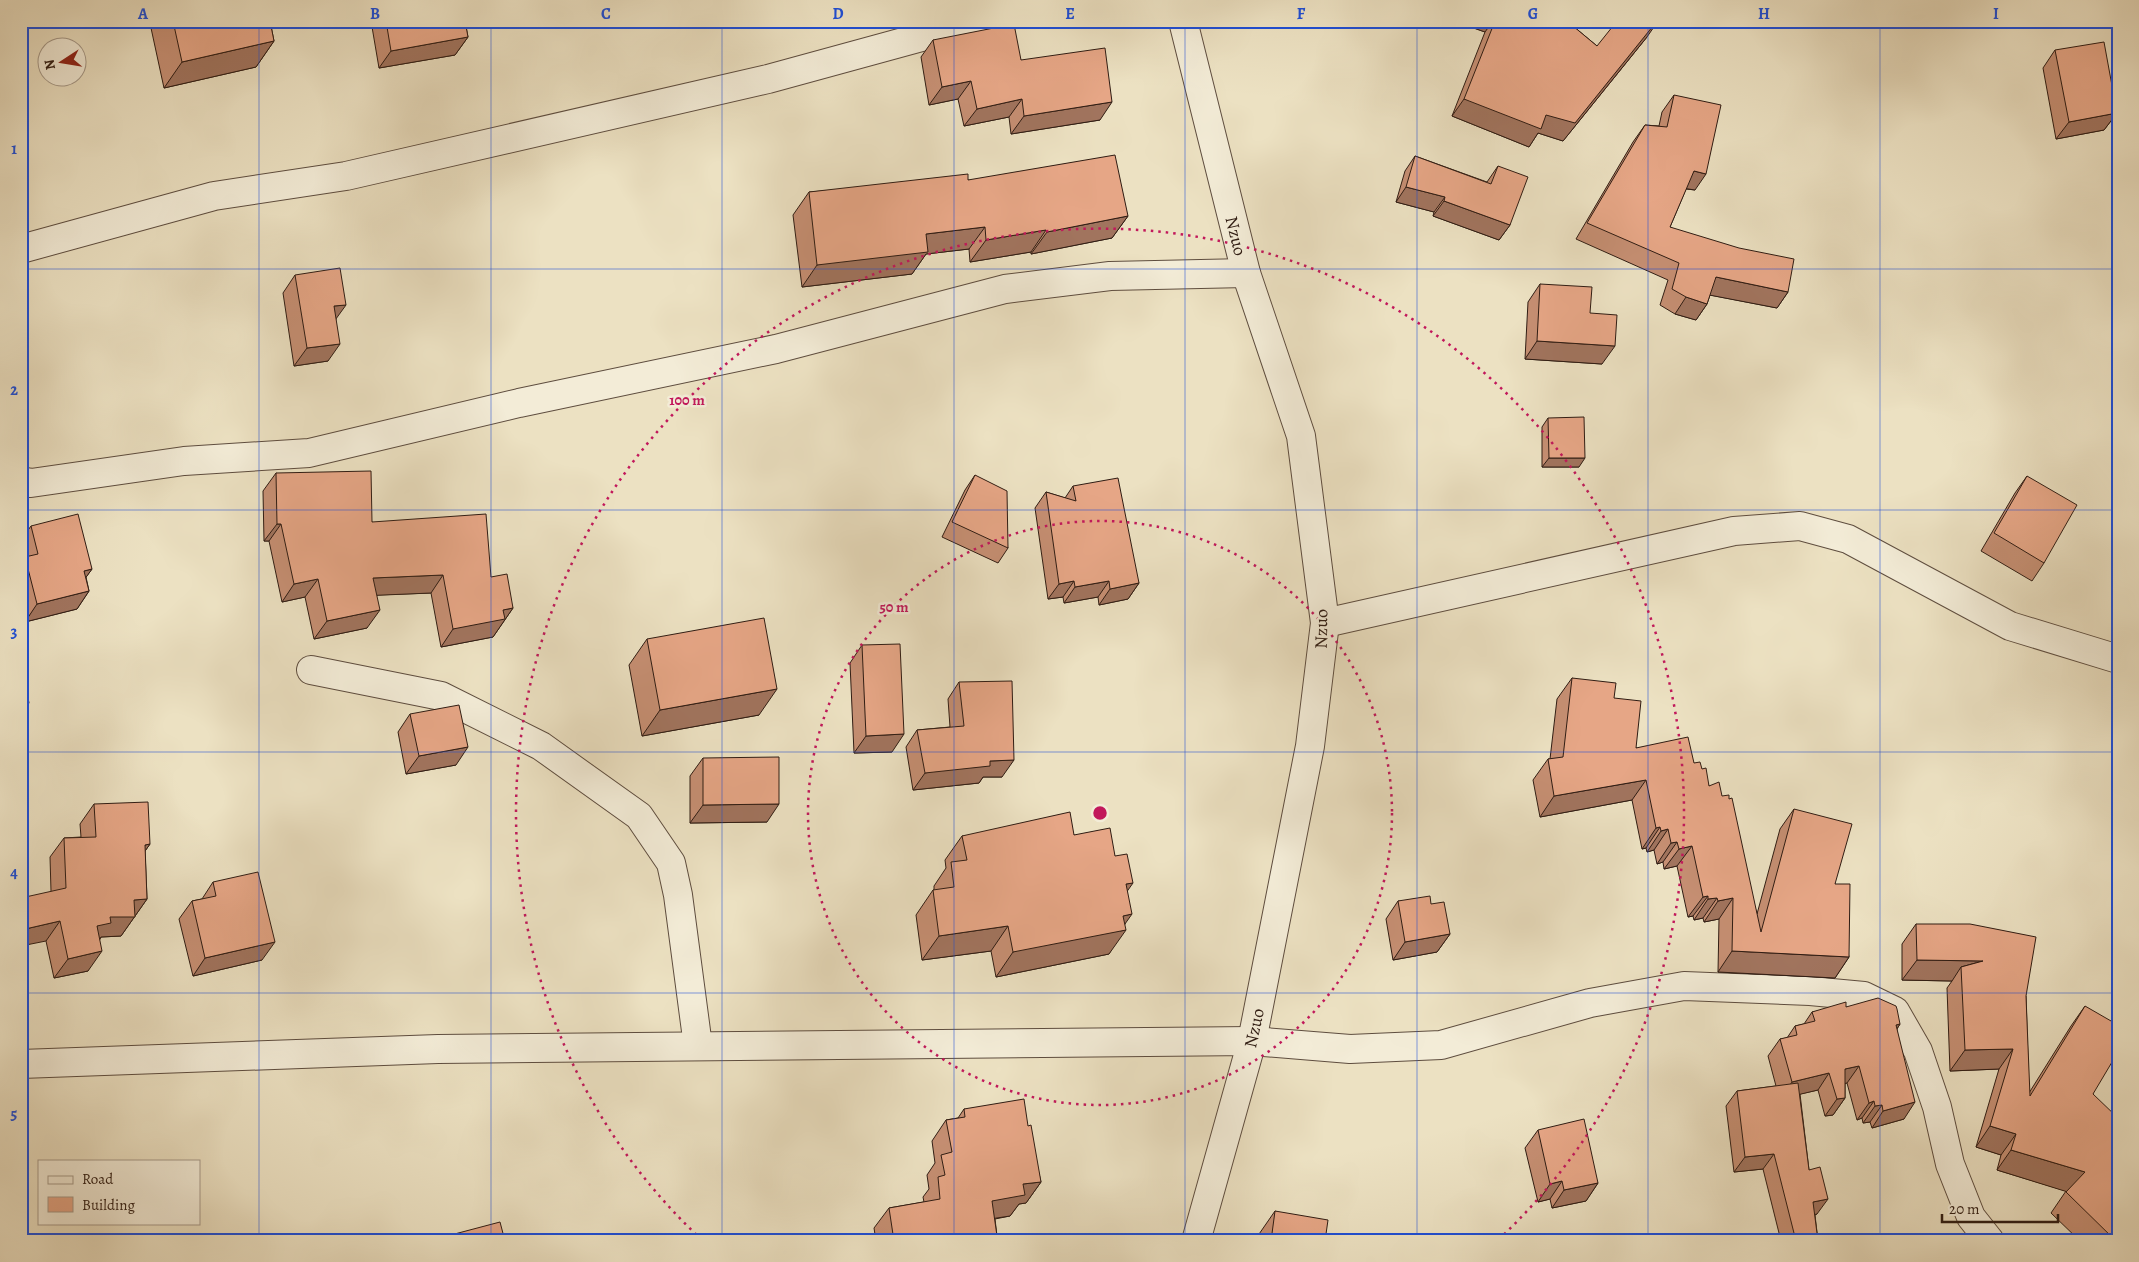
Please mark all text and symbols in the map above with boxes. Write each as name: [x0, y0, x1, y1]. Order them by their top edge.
text: A: [137, 3, 149, 25]
text: B: [370, 3, 380, 25]
text: C: [601, 3, 611, 25]
text: D: [832, 3, 844, 25]
text: E: [1065, 3, 1075, 25]
text: F: [1297, 3, 1306, 25]
text: G: [1528, 3, 1538, 25]
text: H: [1758, 3, 1770, 25]
text: I: [1993, 3, 1999, 25]
north arrow: [38, 38, 88, 88]
text: N: [39, 58, 60, 72]
text: 1: [11, 138, 17, 160]
street label: Nzuo: [1220, 214, 1252, 258]
text: 2: [10, 379, 18, 401]
text: 100 m: [669, 390, 705, 410]
text: 50 m: [879, 597, 909, 617]
street label: Nzuo: [1309, 609, 1333, 649]
text: 3: [11, 621, 18, 643]
centre of rings: [1091, 804, 1109, 822]
text: 4: [10, 862, 18, 884]
street label: Nzuo: [1238, 1006, 1270, 1050]
text: 5: [11, 1103, 18, 1125]
legend: [38, 1160, 200, 1224]
text: Road: [82, 1169, 114, 1189]
scale bar: [1942, 1192, 2058, 1224]
text: Building: [82, 1195, 135, 1215]
text: 20 m: [1949, 1199, 1980, 1219]

